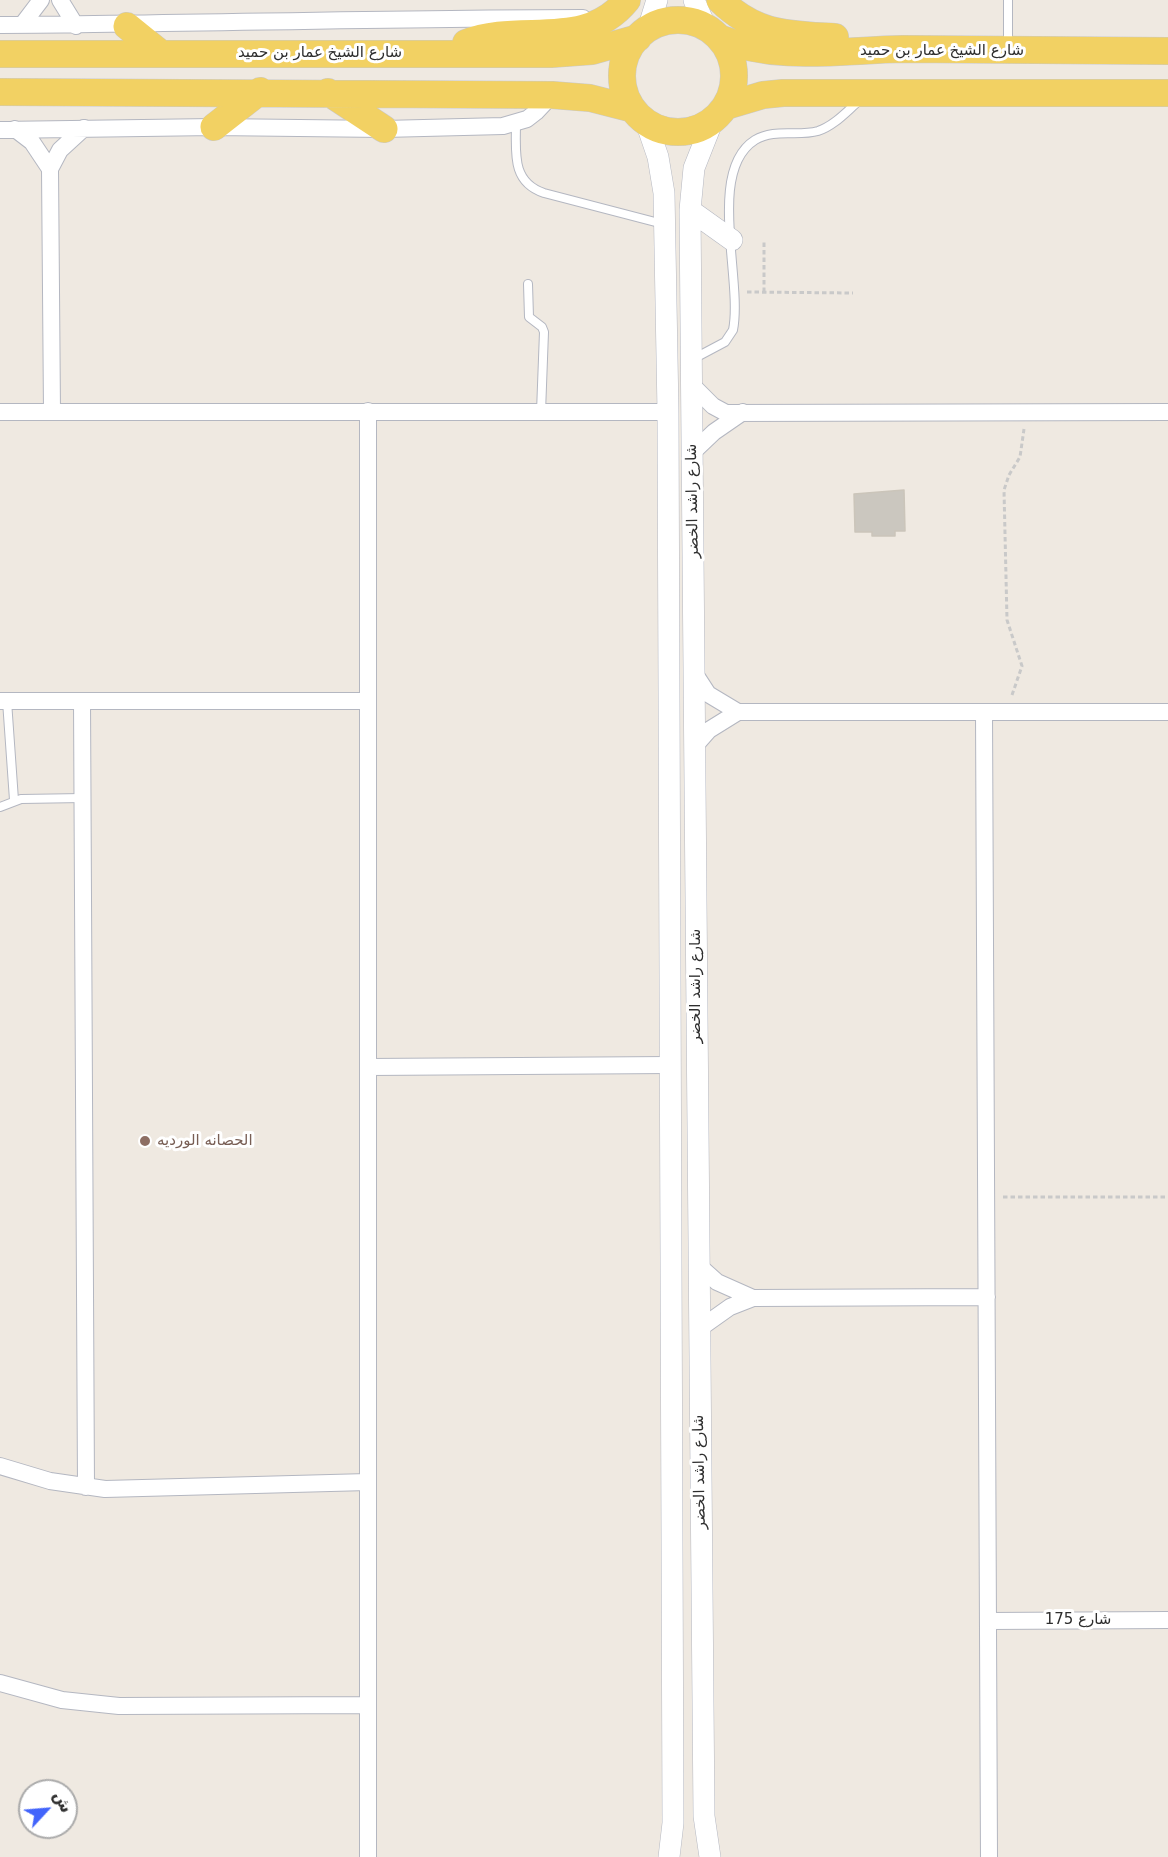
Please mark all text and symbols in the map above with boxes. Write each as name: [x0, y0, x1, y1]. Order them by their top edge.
street label: شارع الشيخ عمار بن حميد: [860, 42, 1024, 60]
street label: شارع الشيخ عمار بن حميد: [238, 44, 402, 62]
street label: شارع راشد الخضر: [683, 444, 703, 558]
street label: شارع راشد الخضر: [687, 929, 705, 1043]
place label: الحصانه الورديه: [157, 1132, 253, 1150]
marker: الحصانه الورديه: [138, 1134, 152, 1148]
street label: شارع راشد الخضر: [690, 1415, 710, 1529]
street label: شارع 175: [1045, 1611, 1111, 1629]
north arrow: [18, 1779, 78, 1839]
text: ش: [49, 1788, 76, 1816]

